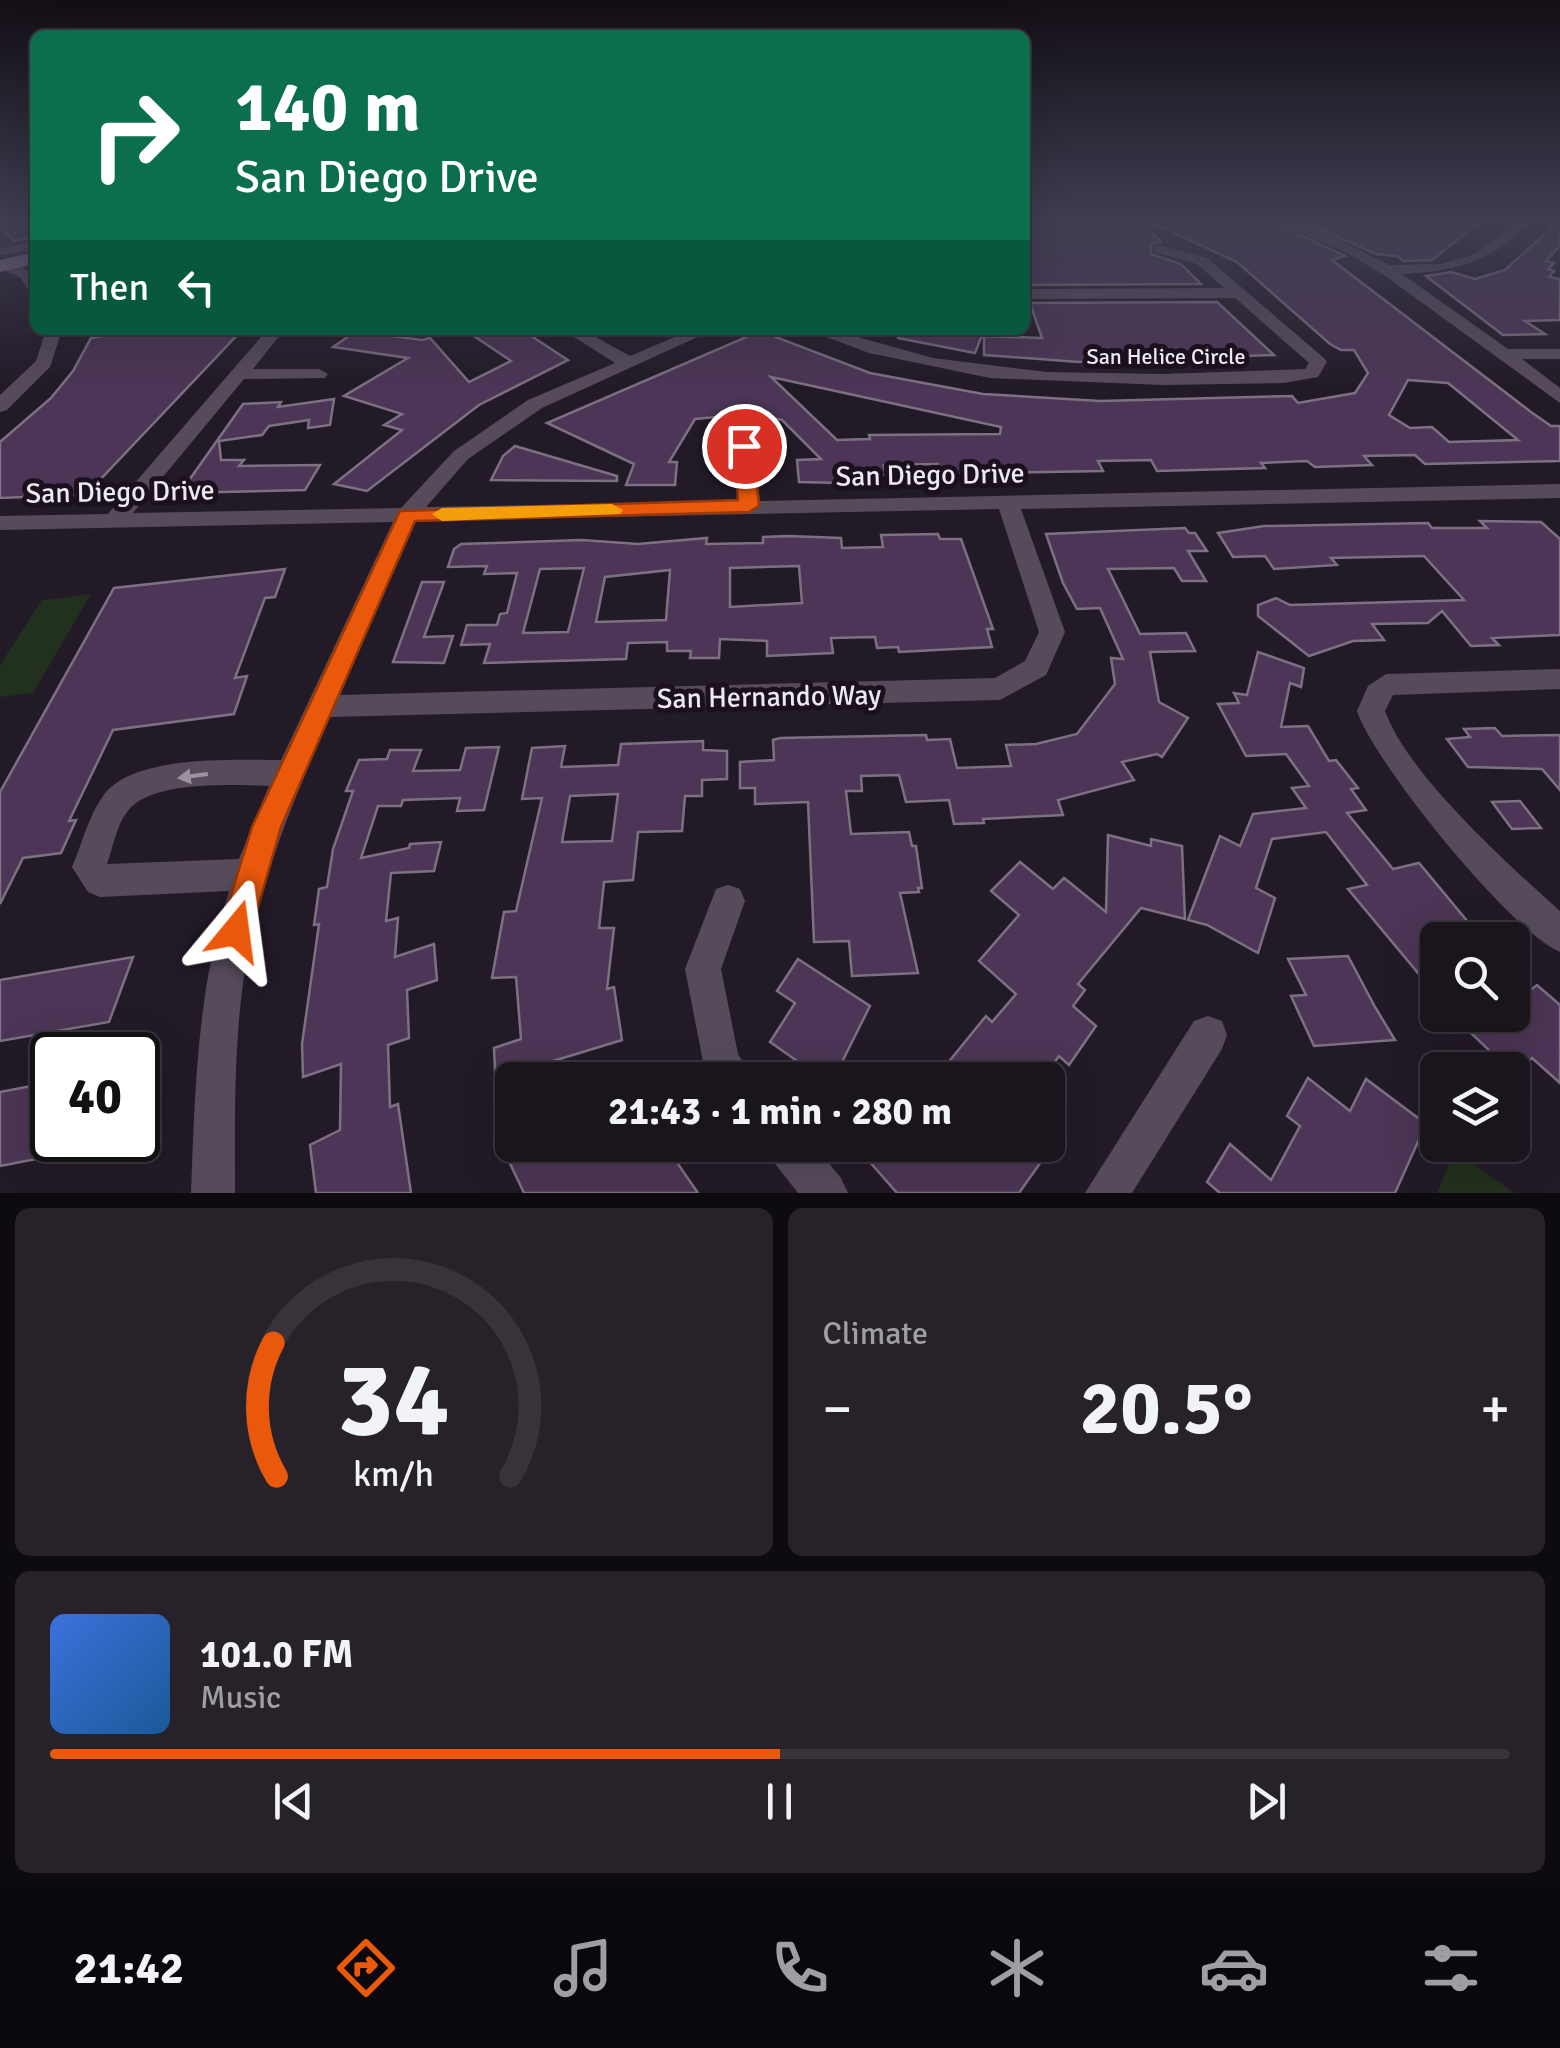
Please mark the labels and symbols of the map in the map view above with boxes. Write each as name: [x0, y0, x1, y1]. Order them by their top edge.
street label: San Helice Circle: [1086, 343, 1246, 370]
pin: [702, 404, 787, 489]
street label: San Diego Drive: [835, 456, 1025, 494]
street label: San Diego Drive: [25, 473, 215, 511]
street label: San Hernando Way: [657, 678, 882, 716]
one-way arrow: [177, 769, 209, 785]
position arrow: [184, 879, 288, 983]
speed limit sign: 40: [30, 1032, 160, 1162]

